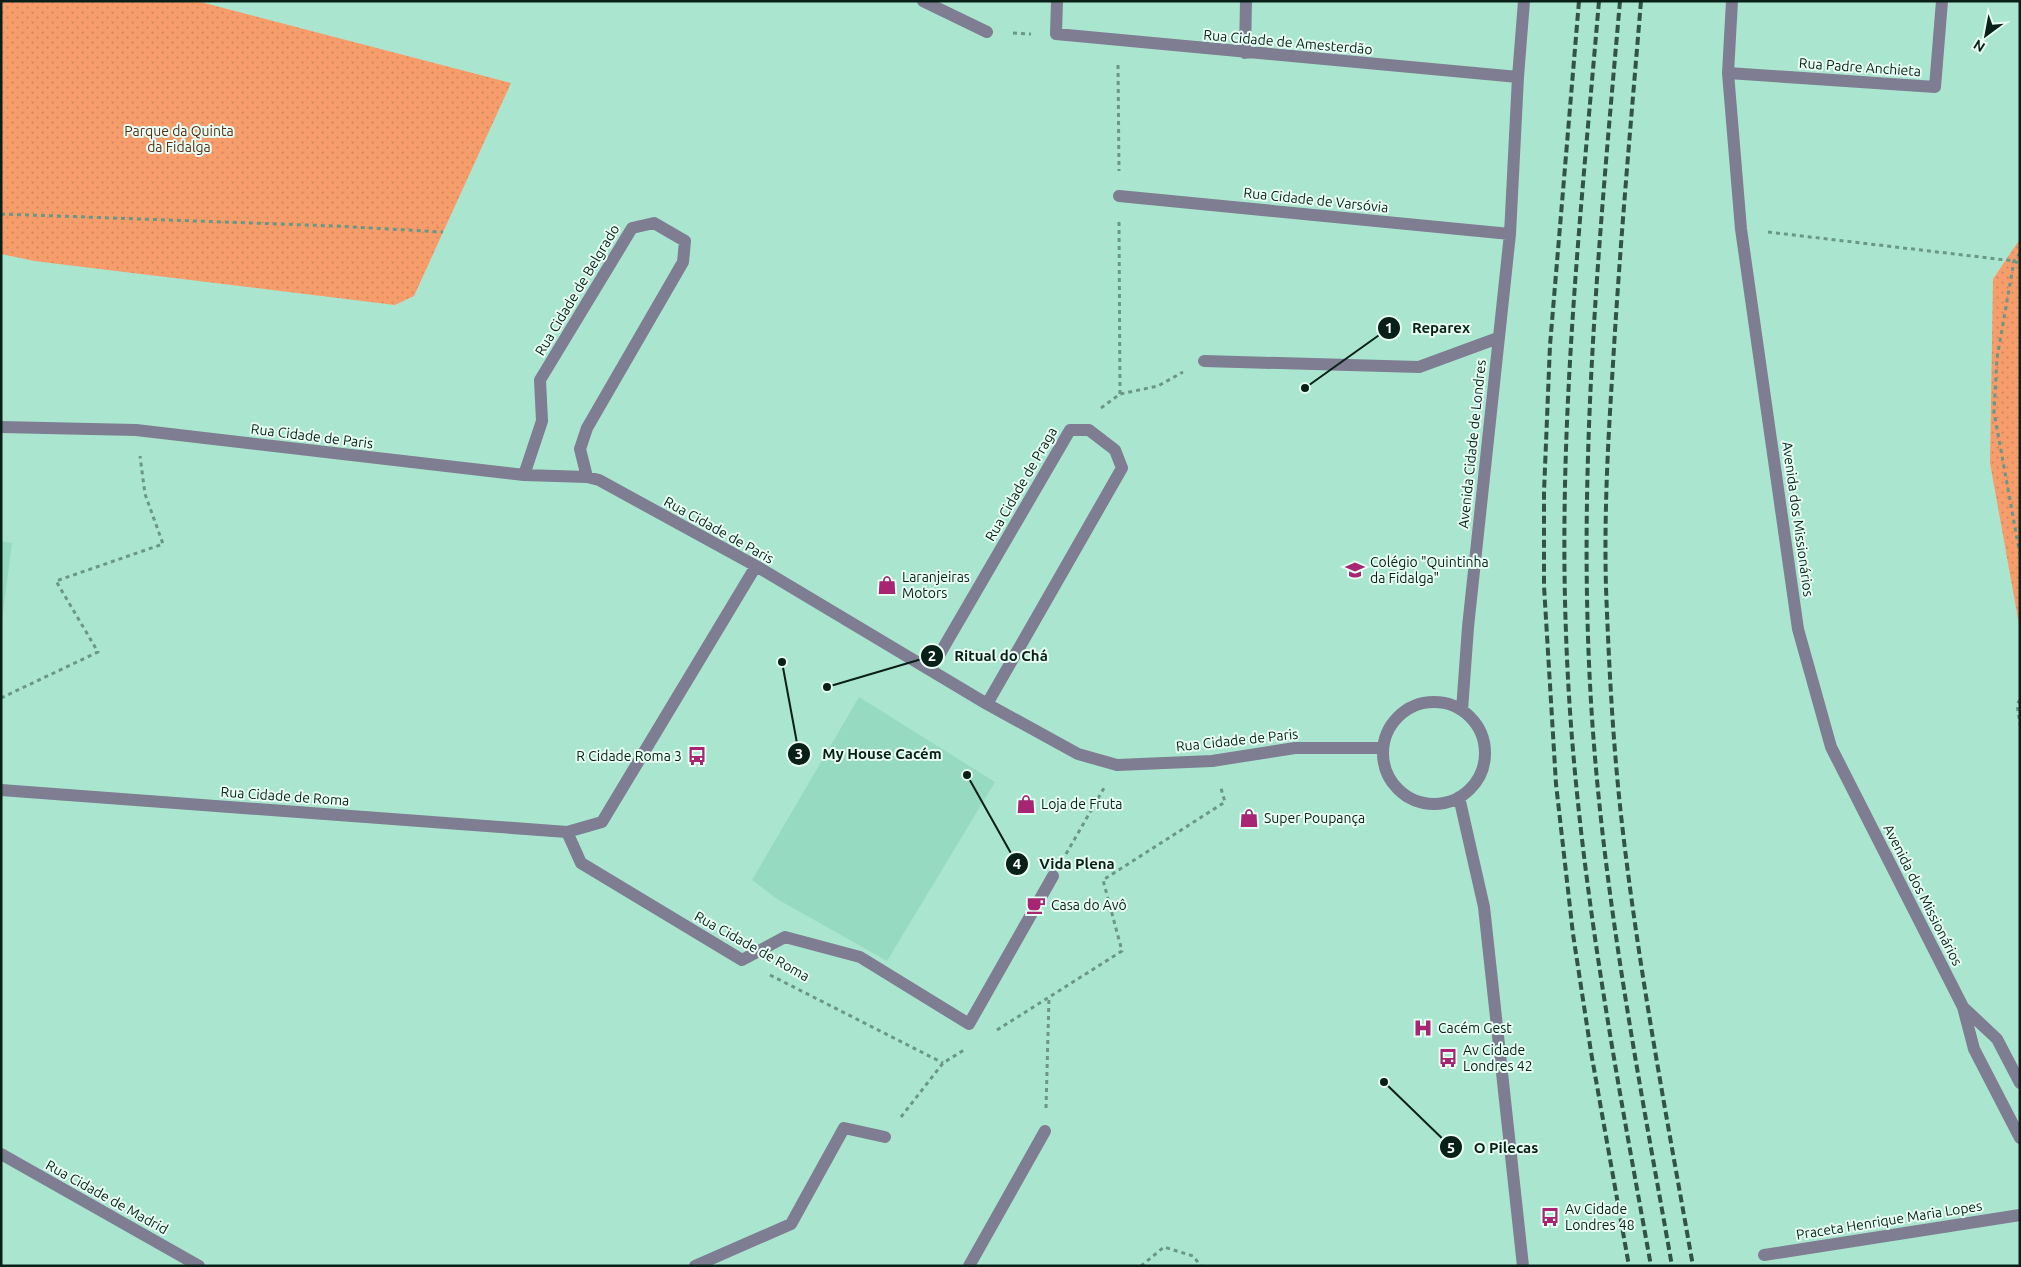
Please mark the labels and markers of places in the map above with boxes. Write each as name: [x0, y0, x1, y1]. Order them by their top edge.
callout: Reparex: [1377, 313, 1480, 343]
place label: Colégio "Quintinha da Fidalga": [1370, 554, 1489, 586]
school or university icon: Colégio "Quintinha da Fidalga": [1344, 559, 1366, 581]
place label: Laranjeiras Motors: [902, 569, 970, 601]
shop icon: Laranjeiras Motors: [876, 574, 898, 596]
callout: Ritual do Chá: [919, 641, 1058, 671]
callout: My House Cacém: [787, 739, 951, 769]
bus stop icon: R Cidade Roma 3: [686, 745, 708, 767]
place label: R Cidade Roma 3: [576, 748, 682, 764]
shop icon: Loja de Fruta: [1015, 793, 1037, 815]
place label: Loja de Fruta: [1041, 796, 1122, 812]
shop icon: Super Poupança: [1238, 807, 1260, 829]
place label: Super Poupança: [1264, 810, 1365, 826]
callout: Vida Plena: [1005, 849, 1125, 879]
cafe icon: Casa do Avô: [1025, 894, 1047, 916]
place label: Casa do Avô: [1051, 897, 1127, 913]
hospital icon: Cacém Gest: [1412, 1017, 1434, 1039]
place label: Cacém Gest: [1438, 1020, 1512, 1036]
place label: Av Cidade Londres 42: [1463, 1042, 1533, 1074]
bus stop icon: Av Cidade Londres 42: [1437, 1047, 1459, 1069]
callout: O Pilecas: [1438, 1132, 1548, 1162]
place label: Av Cidade Londres 48: [1565, 1201, 1635, 1233]
bus stop icon: Av Cidade Londres 48: [1539, 1206, 1561, 1228]

